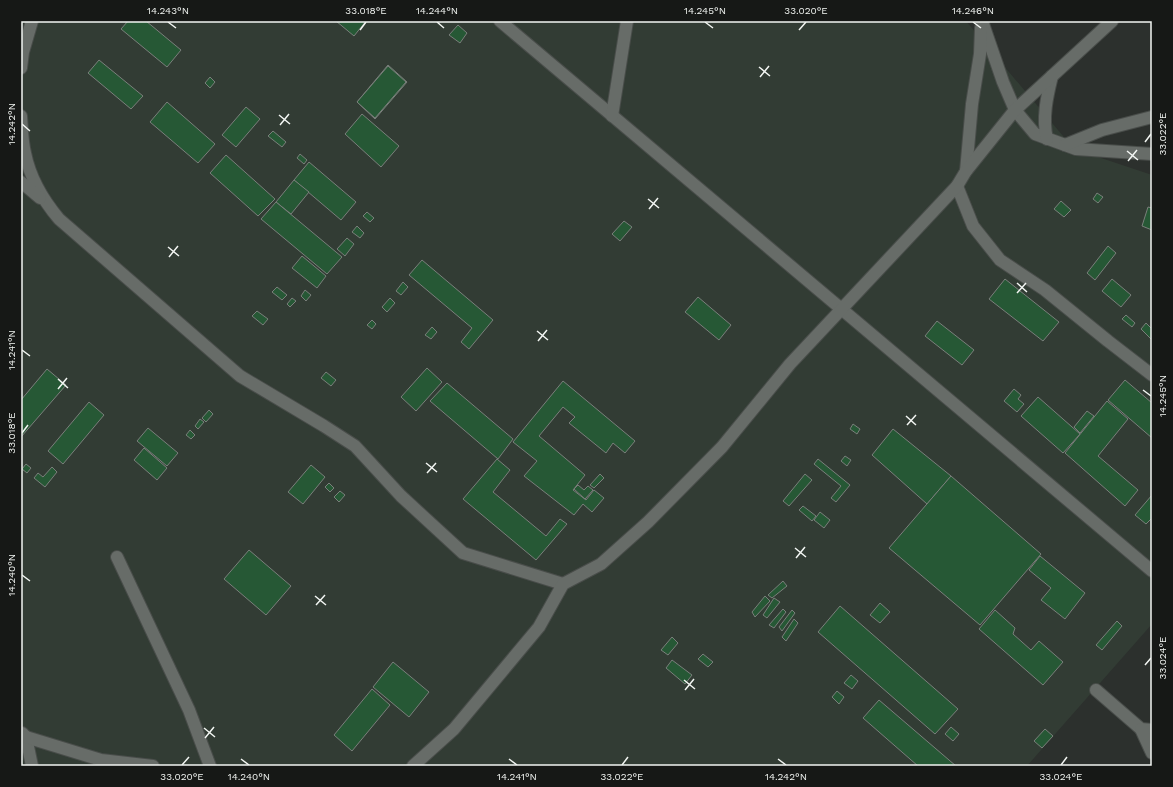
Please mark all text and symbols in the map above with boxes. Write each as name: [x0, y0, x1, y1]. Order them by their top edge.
text: 14.243°N: [147, 5, 189, 16]
text: 33.018°E: [345, 5, 387, 16]
text: 14.244°N: [416, 5, 458, 16]
text: 14.245°N: [684, 5, 726, 16]
text: 33.020°E: [784, 5, 828, 16]
text: 14.246°N: [952, 5, 994, 16]
text: 14.242°N: [6, 103, 17, 145]
text: 33.022°E: [1157, 113, 1168, 155]
text: 14.241°N: [6, 330, 17, 370]
text: 14.245°N: [1157, 375, 1168, 417]
text: 33.018°E: [6, 412, 17, 454]
text: 14.240°N: [6, 554, 17, 596]
text: 33.024°E: [1157, 637, 1168, 679]
text: 33.020°E: [160, 771, 204, 782]
text: 14.240°N: [228, 771, 270, 782]
text: 14.241°N: [497, 771, 537, 782]
text: 33.022°E: [601, 771, 643, 782]
text: 14.242°N: [765, 771, 807, 782]
text: 33.024°E: [1040, 771, 1082, 782]

